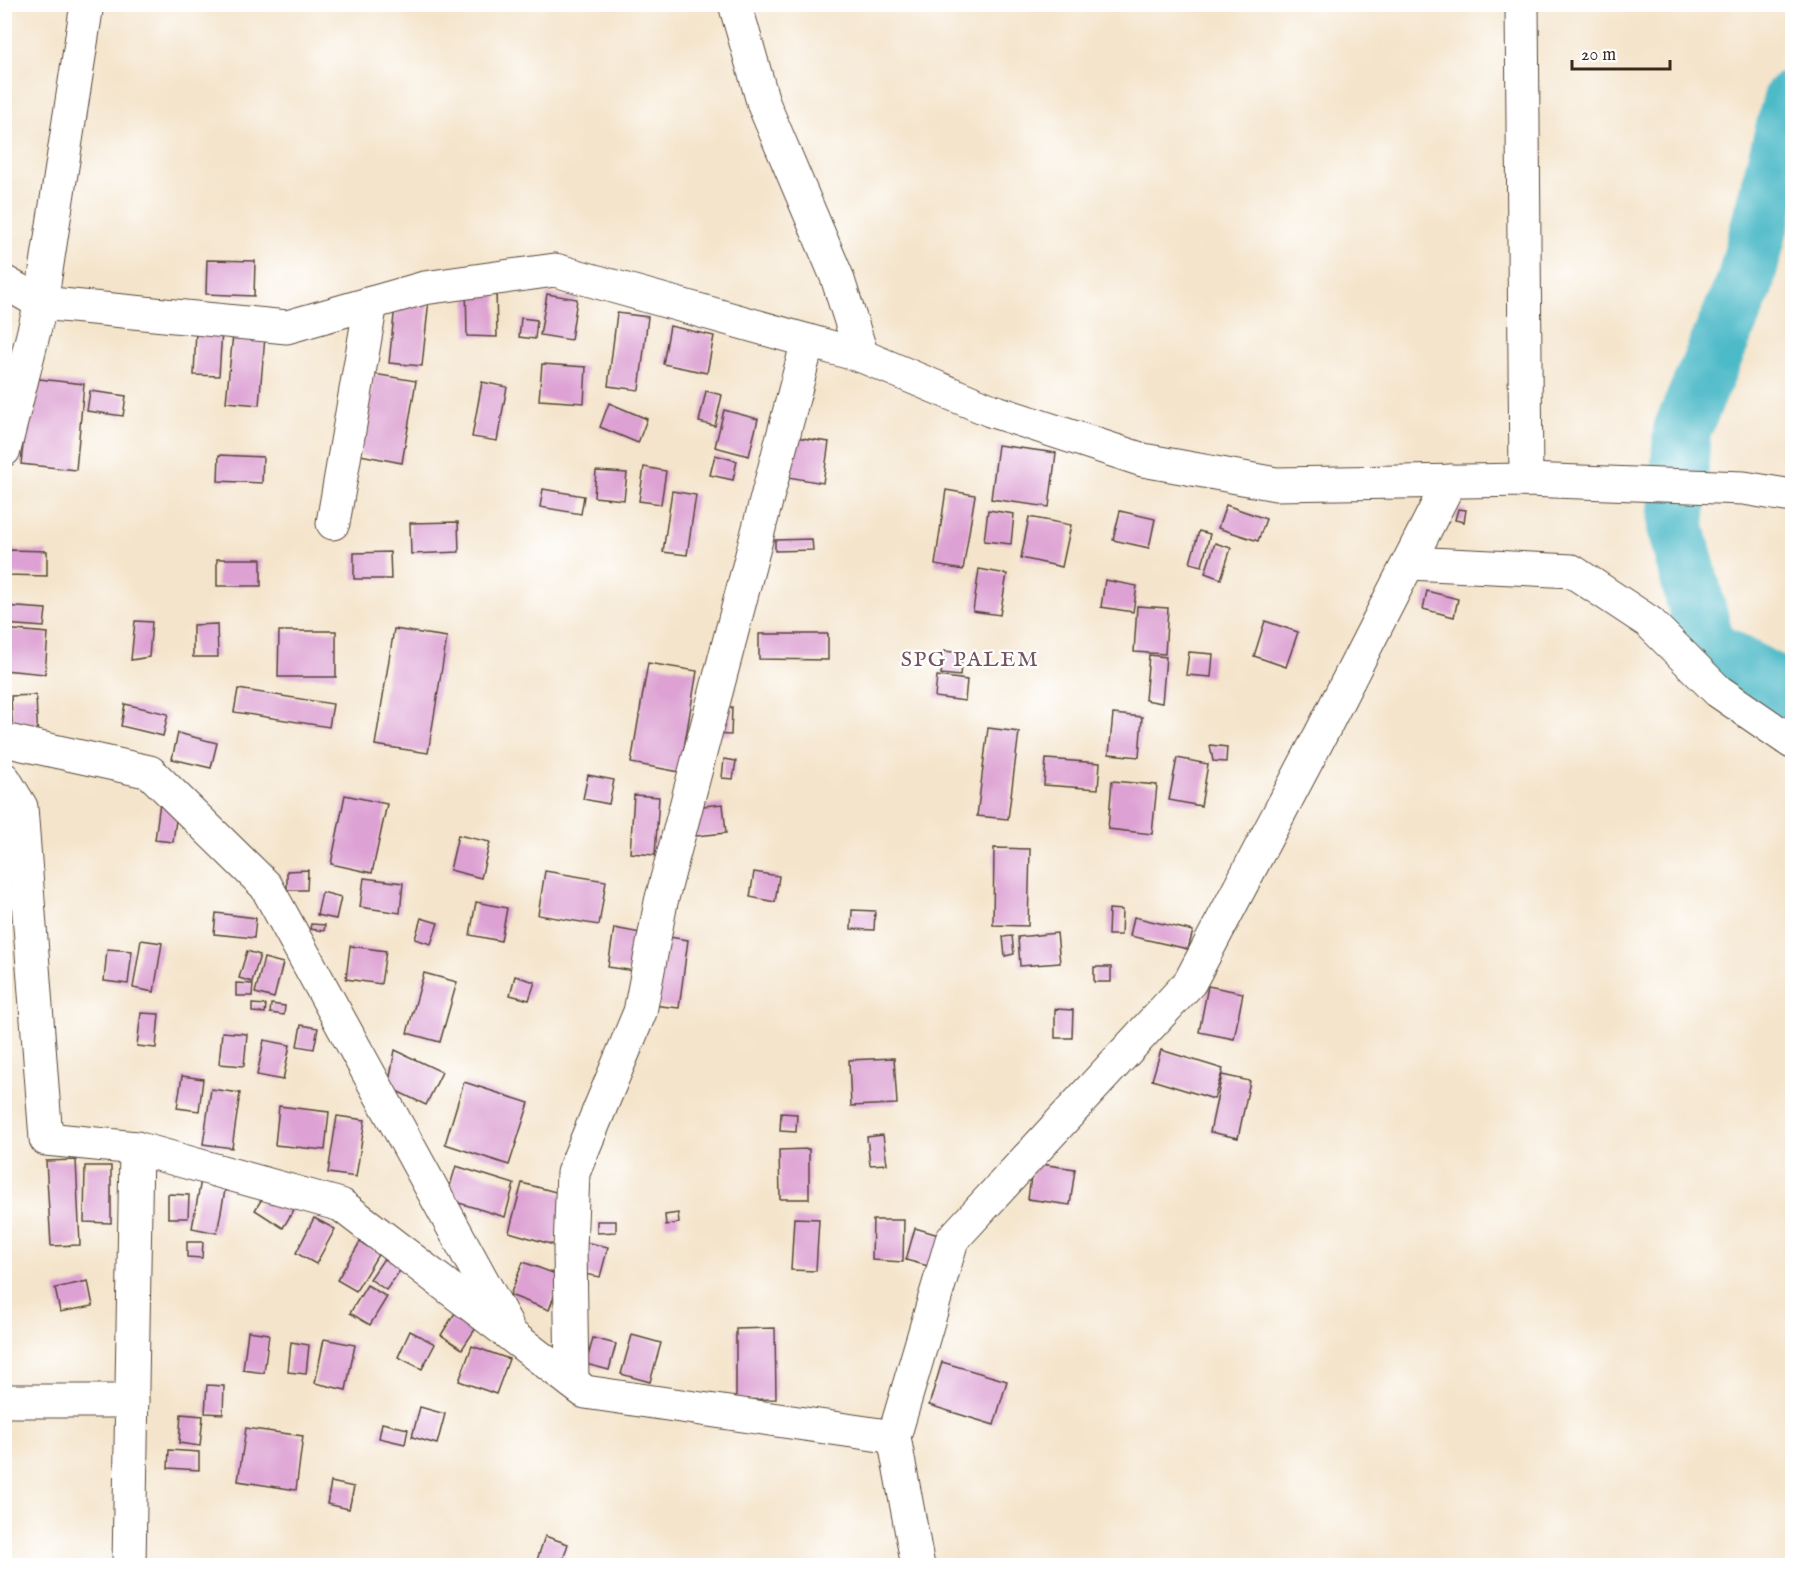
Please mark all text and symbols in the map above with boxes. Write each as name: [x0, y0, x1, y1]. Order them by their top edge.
scale bar: [1572, 33, 1670, 71]
text: 20 m: [1581, 44, 1616, 67]
district label: SPG PALEM: [901, 646, 1039, 674]

